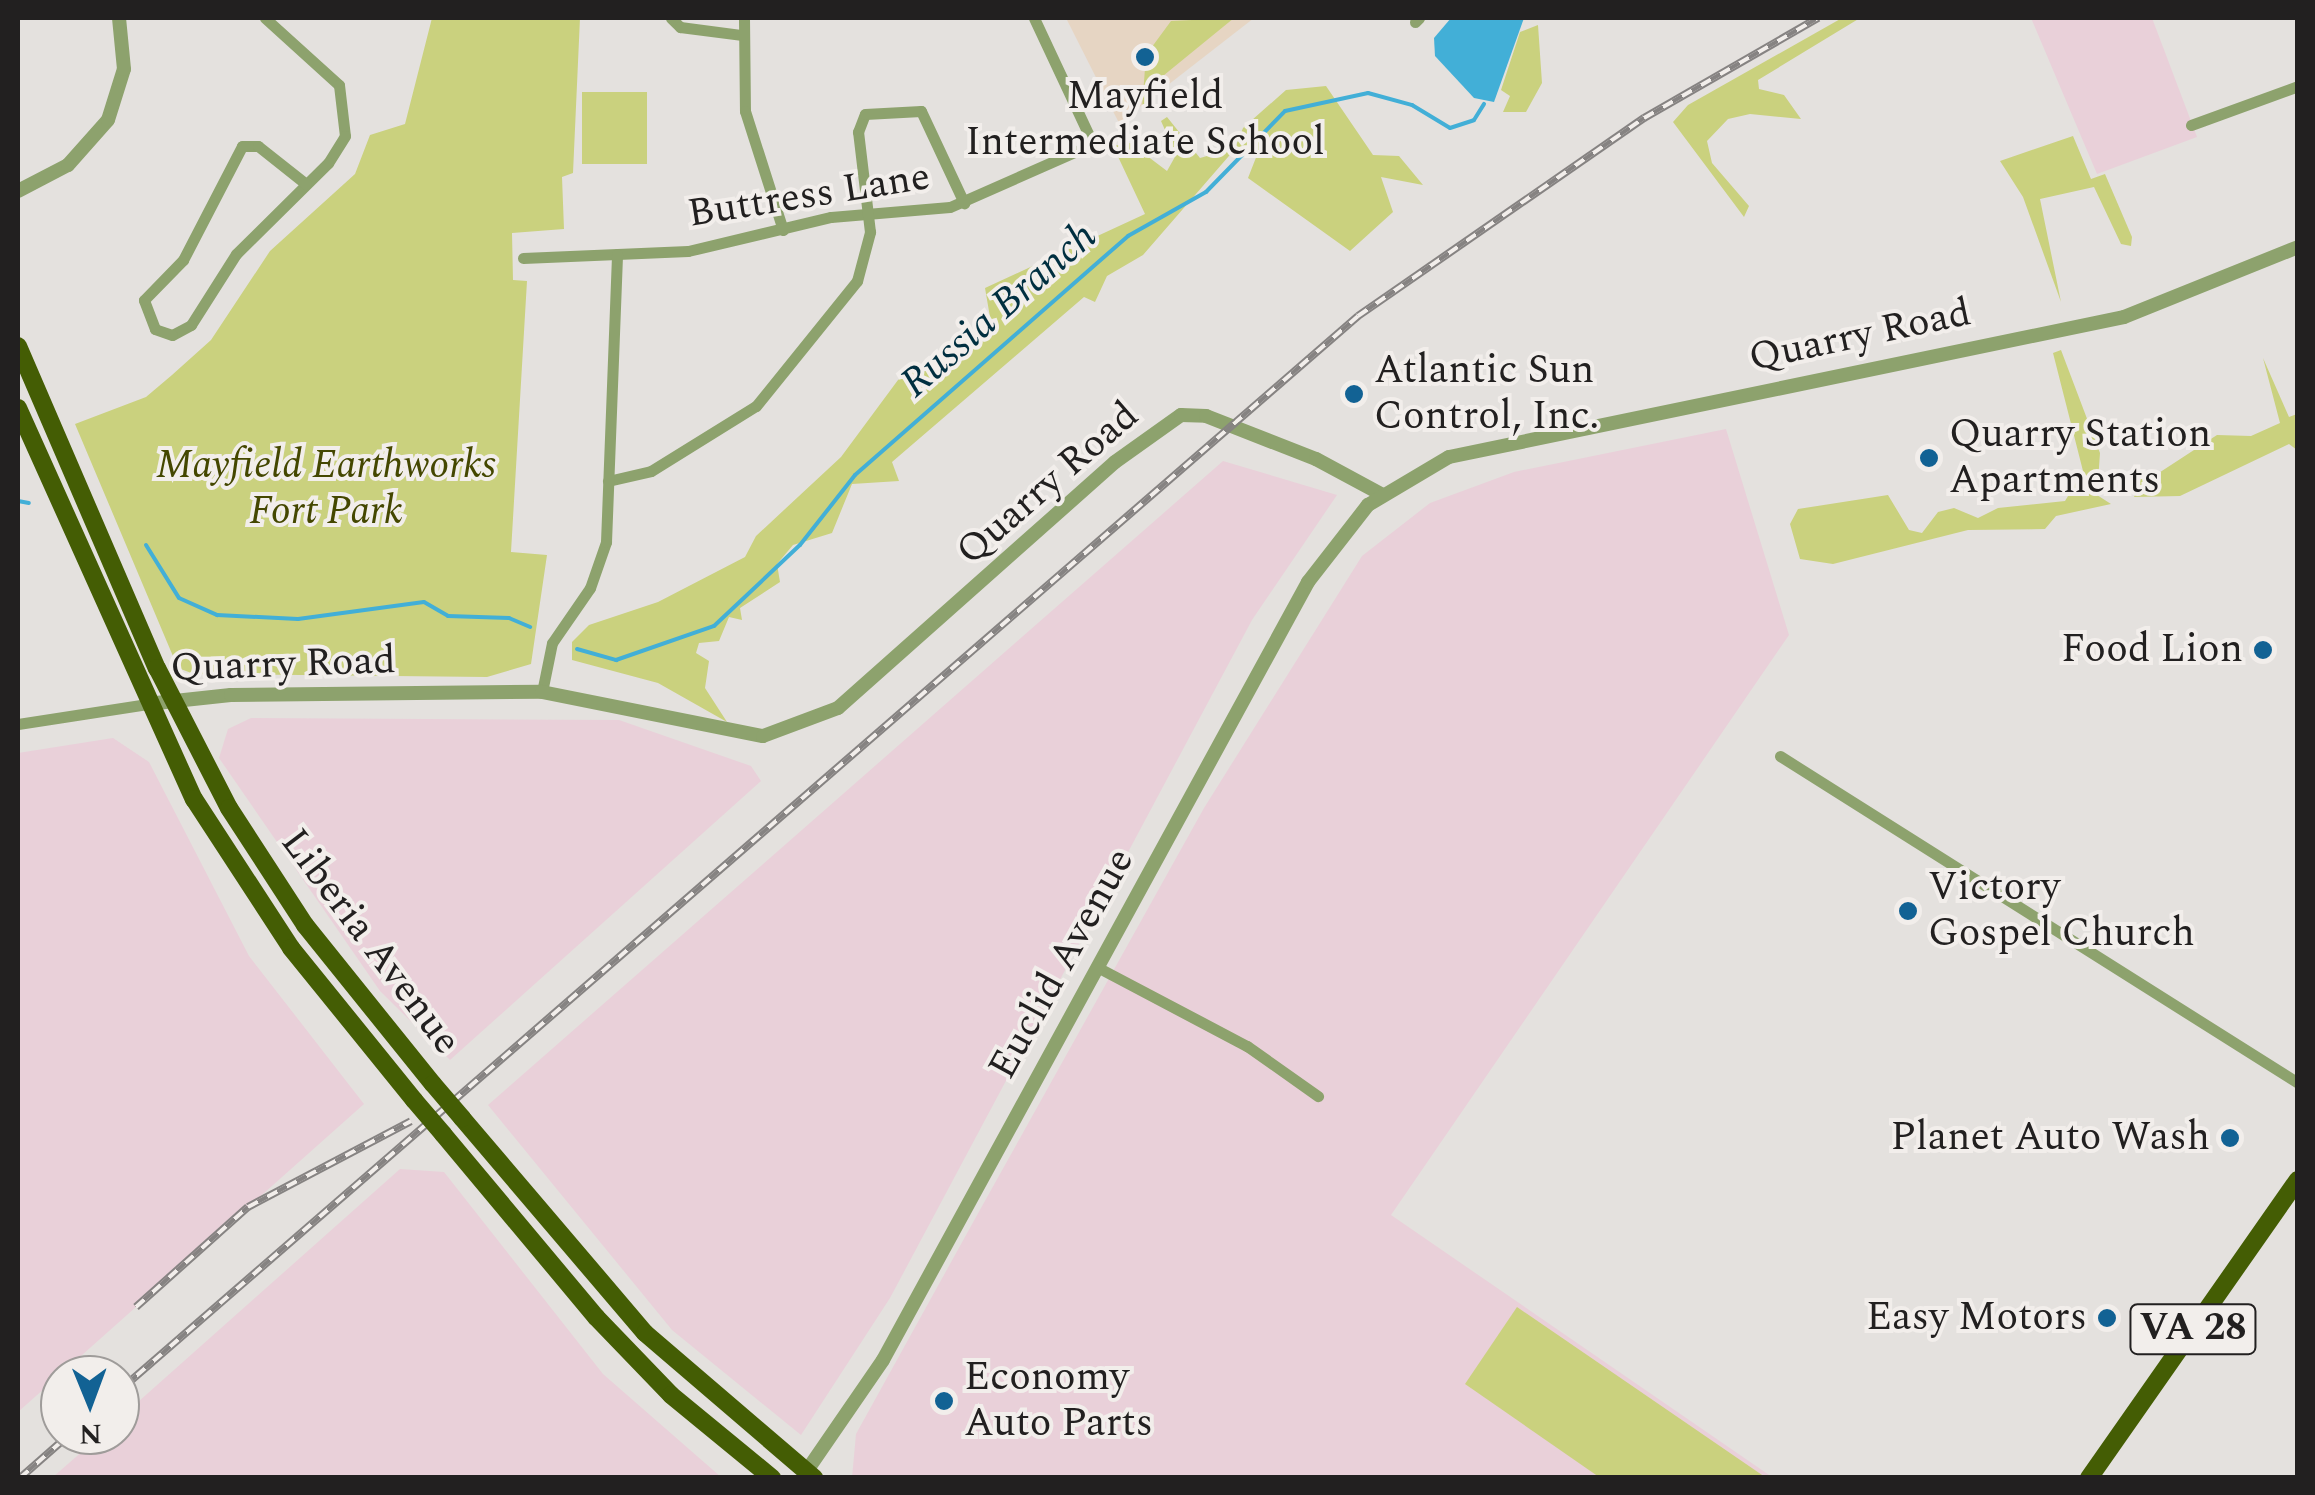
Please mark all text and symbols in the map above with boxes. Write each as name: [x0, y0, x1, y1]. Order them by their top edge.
marker: Mayfield Intermediate School: [1134, 46, 1156, 68]
place label: Mayfield Intermediate School: [965, 73, 1325, 167]
street label: Buttress Lane: [685, 153, 933, 239]
water label: Russia Branch: [891, 211, 1107, 409]
street label: Quarry Road: [1745, 289, 1975, 383]
place label: Atlantic Sun Control, Inc.: [1374, 347, 1599, 441]
marker: Atlantic Sun Control, Inc.: [1343, 383, 1365, 405]
street label: Quarry Road: [947, 392, 1149, 576]
place label: Quarry Station Apartments: [1949, 411, 2211, 505]
park label: Mayfield Earthworks Fort Park: [156, 442, 496, 536]
marker: Quarry Station Apartments: [1918, 447, 1940, 469]
place label: Food Lion: [2061, 626, 2243, 674]
street label: Quarry Road: [170, 637, 396, 693]
marker: Food Lion: [2252, 639, 2274, 661]
street label: Liberia Avenue: [270, 820, 470, 1064]
street label: Euclid Avenue: [979, 840, 1145, 1088]
place label: Victory Gospel Church: [1928, 864, 2195, 958]
marker: Victory Gospel Church: [1897, 900, 1919, 922]
place label: Planet Auto Wash: [1890, 1114, 2210, 1162]
marker: Planet Auto Wash: [2219, 1127, 2241, 1149]
place label: Easy Motors: [1866, 1294, 2087, 1342]
road number: VA 28: [2128, 1296, 2258, 1362]
marker: Easy Motors: [2096, 1307, 2118, 1329]
place label: Economy Auto Parts: [964, 1354, 1153, 1448]
north arrow: [40, 1355, 140, 1455]
marker: Economy Auto Parts: [933, 1390, 955, 1412]
text: N: [79, 1412, 102, 1455]

